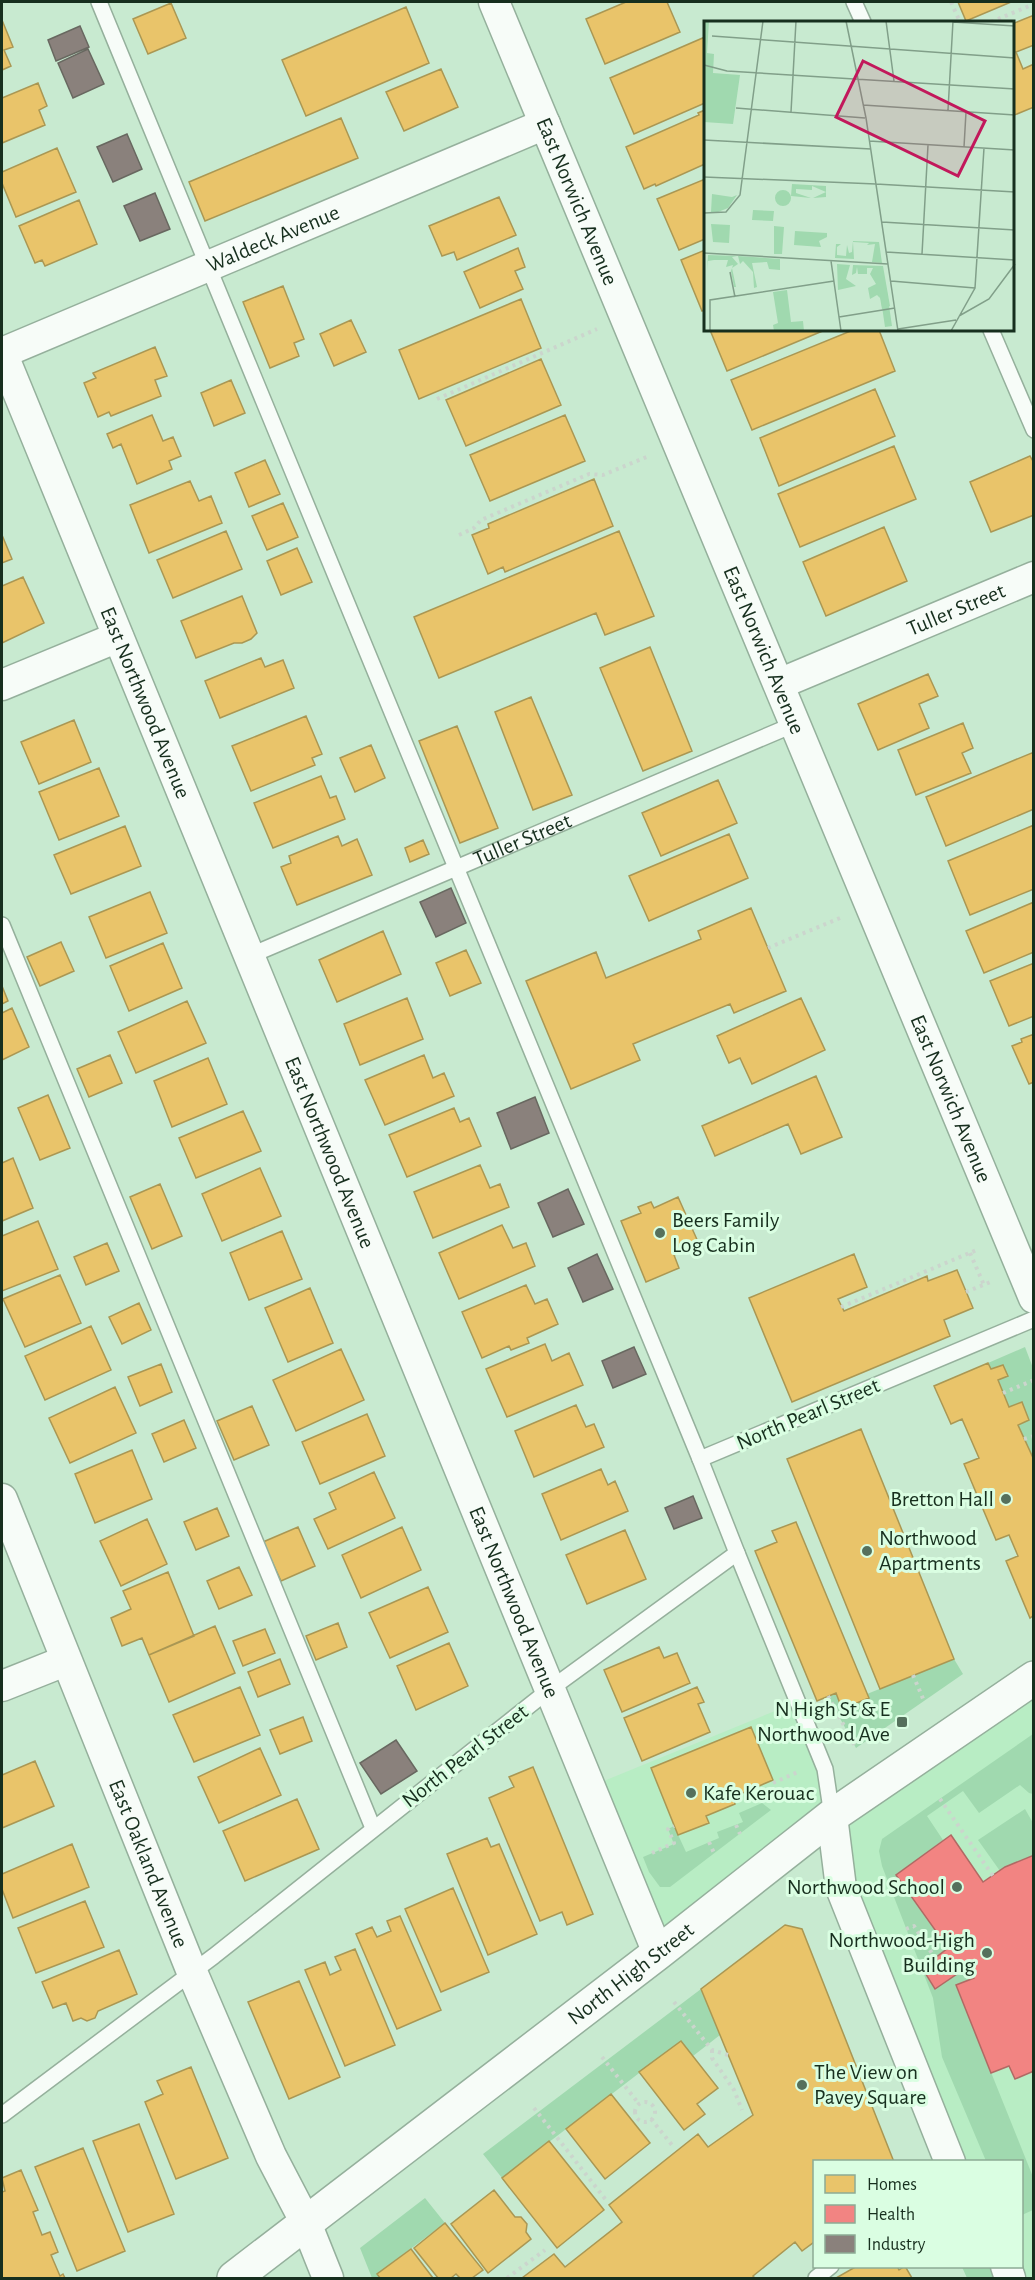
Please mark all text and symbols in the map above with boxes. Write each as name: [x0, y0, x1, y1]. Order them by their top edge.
inset map: [704, 21, 1014, 332]
street label: East Norwich Avenue: [532, 114, 622, 289]
street label: Waldeck Avenue: [203, 201, 343, 276]
street label: East Norwich Avenue: [719, 563, 809, 737]
street label: Tuller Street: [904, 579, 1008, 640]
street label: East Northwood Avenue: [96, 604, 194, 802]
street label: Tuller Street: [470, 809, 575, 870]
street label: East Norwich Avenue: [906, 1011, 996, 1186]
street label: East Northwood Avenue: [281, 1053, 379, 1251]
place label: Beers Family Log Cabin: [672, 1209, 780, 1256]
marker: Beers Family Log Cabin: [653, 1226, 667, 1240]
street label: North Pearl Street: [733, 1374, 883, 1454]
place label: Bretton Hall: [890, 1488, 994, 1510]
marker: Bretton Hall: [999, 1492, 1013, 1506]
street label: East Northwood Avenue: [465, 1503, 563, 1701]
place label: Northwood Apartments: [879, 1527, 981, 1574]
marker: Northwood Apartments: [860, 1544, 874, 1558]
place label: N High St & E Northwood Ave: [757, 1698, 890, 1745]
street label: North Pearl Street: [398, 1700, 532, 1812]
marker: N High St & E Northwood Ave: [895, 1715, 909, 1729]
street label: East Oakland Avenue: [105, 1776, 192, 1951]
place label: Kafe Kerouac: [703, 1782, 815, 1804]
marker: Kafe Kerouac: [684, 1786, 698, 1800]
place label: Northwood School: [787, 1876, 945, 1898]
marker: Northwood School: [950, 1880, 964, 1894]
street label: North High Street: [564, 1918, 698, 2029]
place label: Northwood-High Building: [829, 1929, 975, 1976]
marker: Northwood-High Building: [980, 1946, 994, 1960]
place label: The View on Pavey Square: [814, 2061, 926, 2108]
marker: The View on Pavey Square: [795, 2078, 809, 2092]
legend: [813, 2160, 1023, 2268]
text: Homes: [867, 2176, 917, 2194]
text: Health: [867, 2206, 915, 2224]
text: Industry: [867, 2236, 926, 2254]

